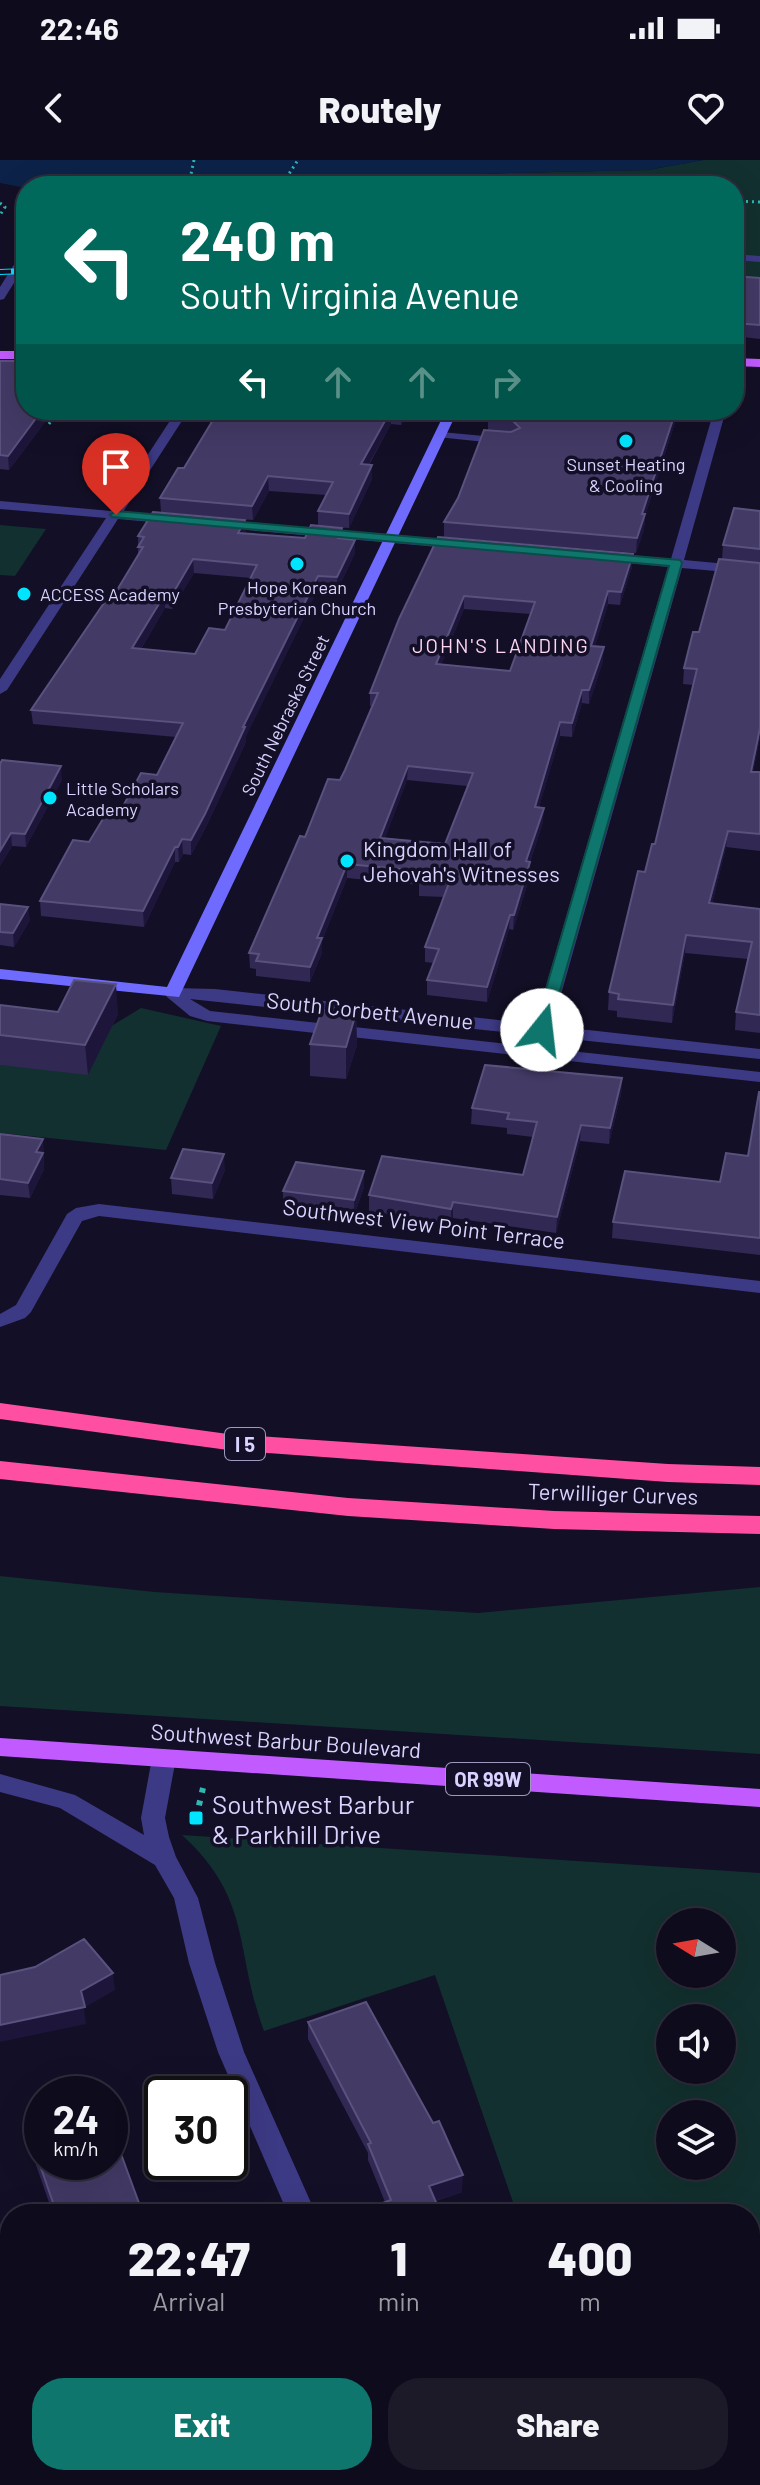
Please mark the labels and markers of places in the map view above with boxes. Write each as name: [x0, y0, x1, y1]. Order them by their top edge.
marker: Sunset Heating & Cooling: [617, 432, 635, 450]
pin: [82, 433, 150, 515]
place label: Sunset Heating & Cooling: [566, 453, 686, 496]
marker: Hope Korean Presbyterian Church: [288, 555, 306, 573]
place label: Hope Korean Presbyterian Church: [218, 576, 376, 619]
place label: ACCESS Academy: [40, 583, 180, 605]
marker: ACCESS Academy: [15, 585, 33, 603]
place label: Little Scholars Academy: [66, 777, 179, 820]
marker: Little Scholars Academy: [41, 789, 59, 807]
place label: Kingdom Hall of Jehovah's Witnesses: [363, 835, 560, 886]
marker: Kingdom Hall of Jehovah's Witnesses: [338, 852, 356, 870]
place label: Southwest Barbur & Parkhill Drive: [212, 1788, 415, 1849]
marker: Southwest Barbur & Parkhill Drive: [187, 1809, 205, 1827]

